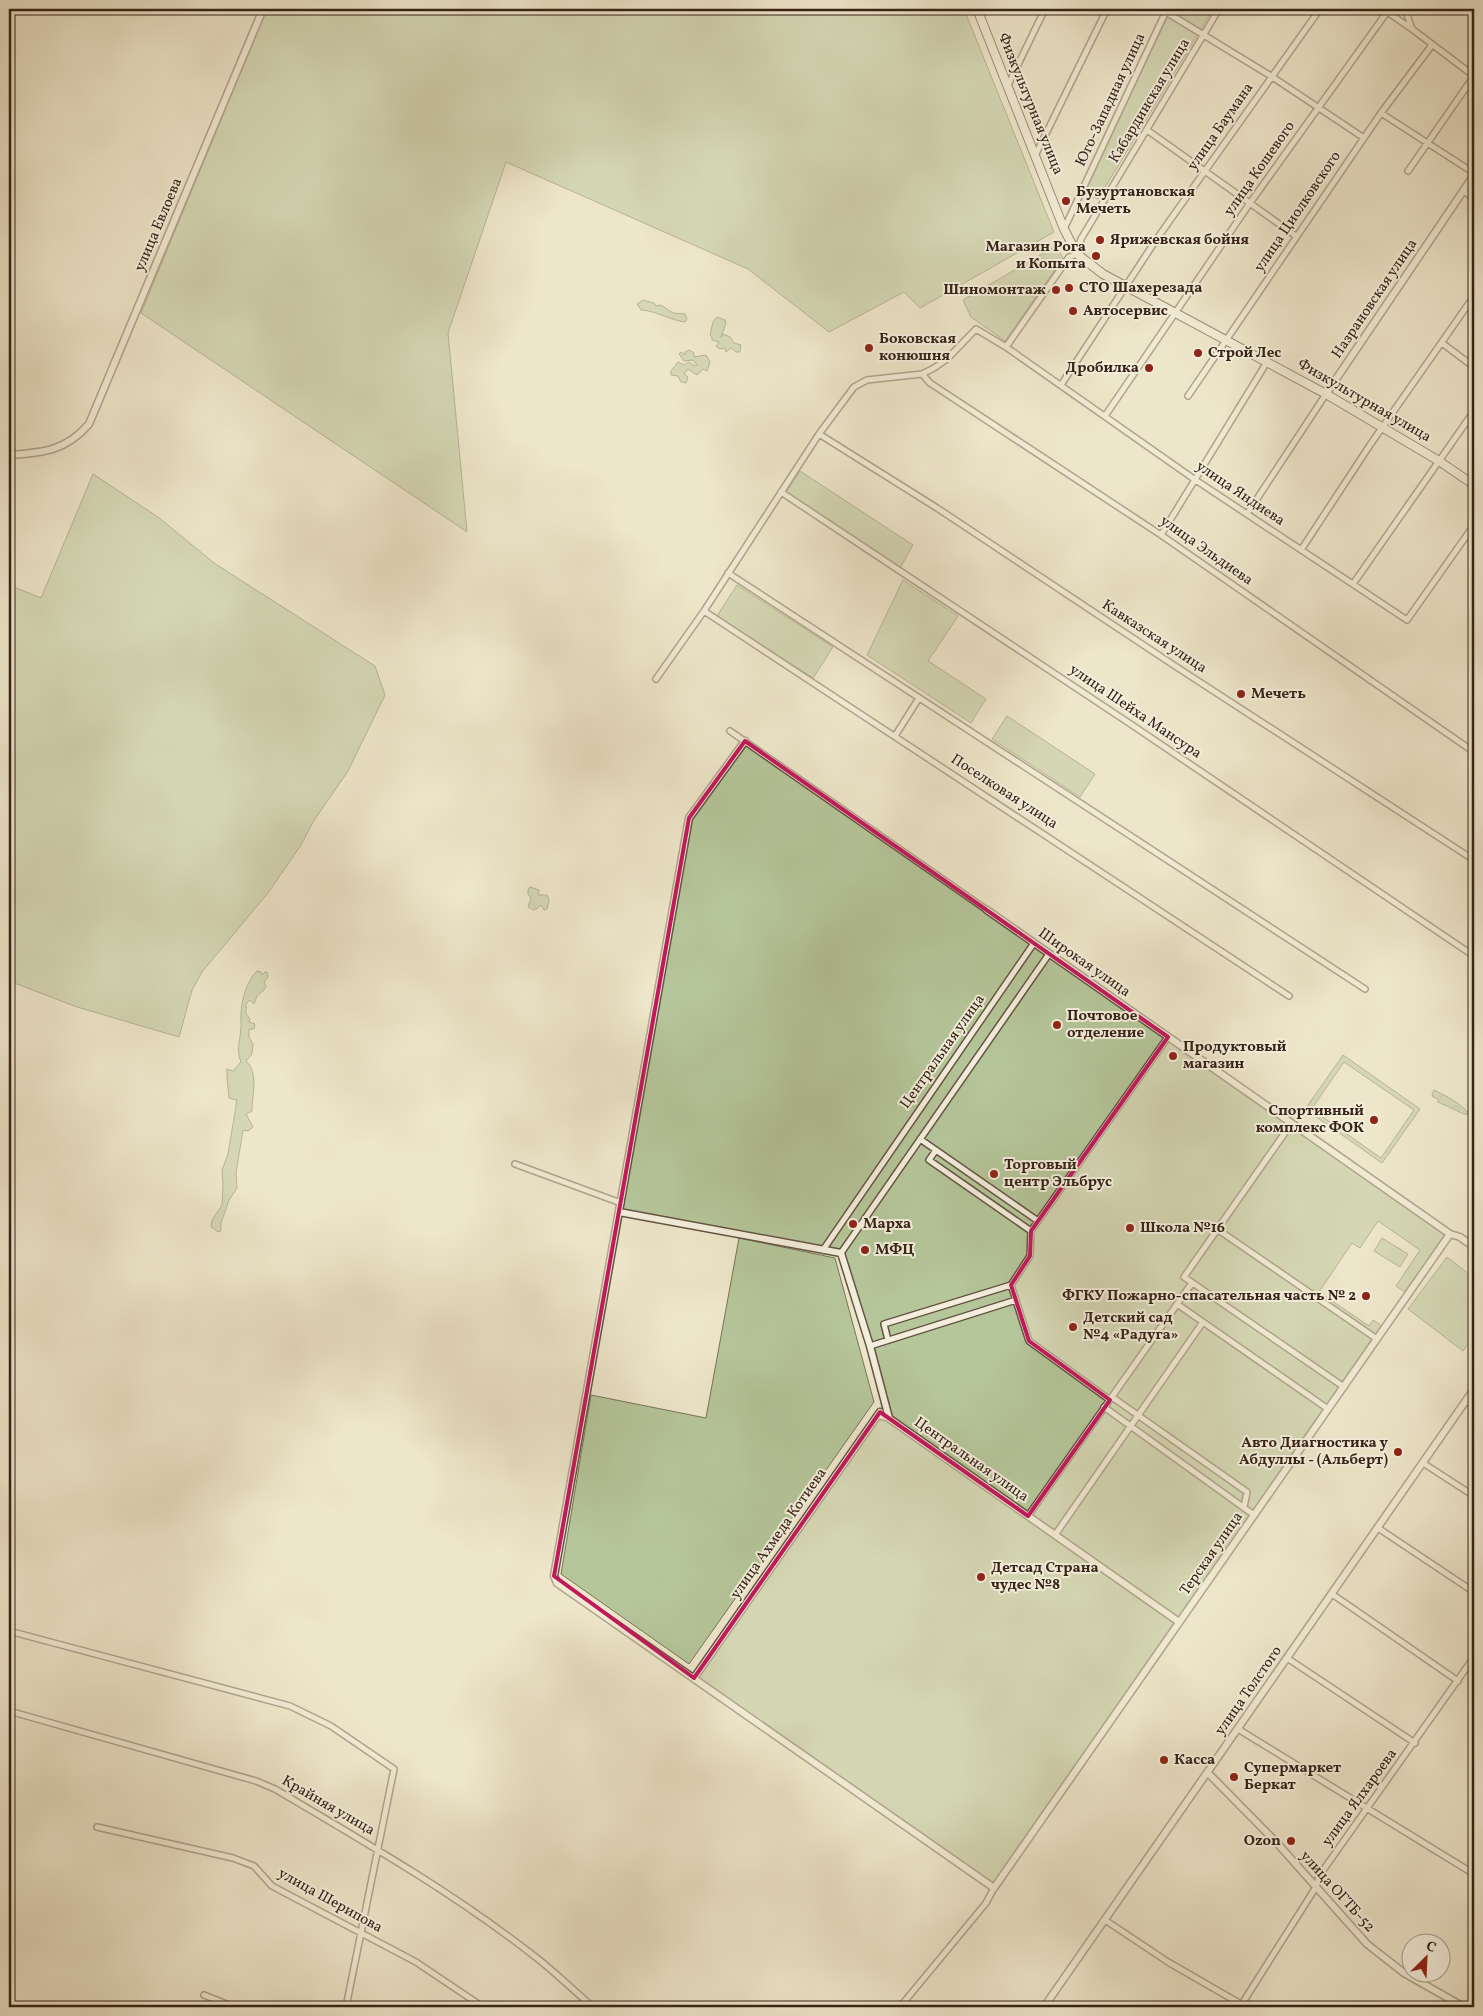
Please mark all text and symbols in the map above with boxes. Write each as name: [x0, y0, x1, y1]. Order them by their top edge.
street label: Физкультурная улица: [992, 30, 1068, 178]
street label: Юго-Западная улица: [1071, 30, 1151, 170]
street label: Кабардинская улица: [1104, 35, 1196, 167]
street label: улица Баумана: [1183, 79, 1259, 175]
street label: улица Кошевого: [1219, 117, 1301, 221]
street label: улица Циолковского: [1250, 147, 1346, 277]
street label: улица Евлоева: [130, 175, 188, 275]
place label: Бузуртановская Мечеть: [1076, 182, 1196, 220]
marker: Бузуртановская Мечеть: [1060, 195, 1072, 207]
place label: Ярижевская бойня: [1110, 230, 1250, 251]
marker: Ярижевская бойня: [1094, 234, 1106, 246]
street label: Назрановская улица: [1327, 235, 1423, 363]
place label: Магазин Рога и Копыта: [985, 237, 1086, 275]
marker: Магазин Рога и Копыта: [1090, 250, 1102, 262]
place label: СТО Шахерезада: [1079, 278, 1202, 299]
place label: Шиномонтаж: [943, 280, 1046, 301]
marker: СТО Шахерезада: [1063, 282, 1075, 294]
marker: Шиномонтаж: [1050, 284, 1062, 296]
place label: Автосервис: [1083, 301, 1168, 322]
marker: Автосервис: [1067, 305, 1079, 317]
place label: Боковская конюшня: [879, 329, 956, 367]
marker: Боковская конюшня: [863, 342, 875, 354]
place label: Строй Лес: [1208, 343, 1281, 364]
marker: Строй Лес: [1192, 347, 1204, 359]
street label: Физкультурная улица: [1293, 354, 1435, 448]
place label: Дробилка: [1066, 358, 1139, 379]
marker: Дробилка: [1143, 362, 1155, 374]
street label: улица Яндиева: [1191, 456, 1289, 532]
street label: улица Эльдиева: [1155, 511, 1257, 591]
street label: Кавказская улица: [1097, 595, 1211, 679]
street label: улица Шейха Мансура: [1065, 660, 1205, 764]
place label: Мечеть: [1251, 684, 1306, 705]
marker: Мечеть: [1235, 688, 1247, 700]
street label: Поселковая улица: [946, 749, 1062, 835]
street label: Широкая улица: [1034, 923, 1134, 1003]
street label: Центральная улица: [895, 990, 991, 1114]
place label: Почтовое отделение: [1067, 1006, 1144, 1044]
marker: Почтовое отделение: [1051, 1019, 1063, 1031]
place label: Продуктовый магазин: [1183, 1037, 1287, 1075]
marker: Продуктовый магазин: [1167, 1050, 1179, 1062]
place label: Спортивный комплекс ФОК: [1256, 1101, 1364, 1139]
marker: Спортивный комплекс ФОК: [1368, 1114, 1380, 1126]
place label: Торговый центр Эльбрус: [1004, 1155, 1112, 1193]
marker: Торговый центр Эльбрус: [988, 1168, 1000, 1180]
place label: Марха: [863, 1214, 911, 1235]
marker: Марха: [847, 1218, 859, 1230]
place label: Школа №16: [1140, 1218, 1225, 1239]
marker: Школа №16: [1124, 1222, 1136, 1234]
place label: МФЦ: [875, 1240, 915, 1261]
marker: МФЦ: [859, 1244, 871, 1256]
place label: ФГКУ Пожарно-спасательная часть № 2: [1062, 1286, 1356, 1307]
marker: ФГКУ Пожарно-спасательная часть № 2: [1360, 1290, 1372, 1302]
place label: Детский сад №4 «Радуга»: [1083, 1308, 1178, 1346]
marker: Детский сад №4 «Радуга»: [1067, 1321, 1079, 1333]
street label: Центральная улица: [909, 1412, 1033, 1508]
place label: Авто Диагностика у Абдуллы - (Альберт): [1239, 1433, 1389, 1471]
marker: Авто Диагностика у Абдуллы - (Альберт): [1392, 1446, 1404, 1458]
street label: улица Ахмеда Котиева: [726, 1464, 832, 1604]
street label: Терская улица: [1175, 1508, 1249, 1600]
place label: Детсад Страна чудес №8: [991, 1558, 1099, 1596]
marker: Детсад Страна чудес №8: [975, 1571, 987, 1583]
street label: улица Толстого: [1210, 1642, 1288, 1740]
street label: улица Ялхароева: [1317, 1745, 1403, 1851]
place label: Касса: [1174, 1750, 1215, 1771]
marker: Касса: [1158, 1754, 1170, 1766]
place label: Супермаркет Беркат: [1244, 1758, 1342, 1796]
street label: Крайняя улица: [278, 1771, 378, 1841]
marker: Супермаркет Беркат: [1228, 1771, 1240, 1783]
place label: Ozon: [1244, 1831, 1281, 1852]
marker: Ozon: [1285, 1835, 1297, 1847]
street label: улица ОГТБ-52: [1295, 1847, 1379, 1937]
street label: улица Шерипова: [274, 1864, 386, 1938]
north arrow: [1400, 1934, 1450, 1984]
text: С: [1423, 1937, 1439, 1958]

